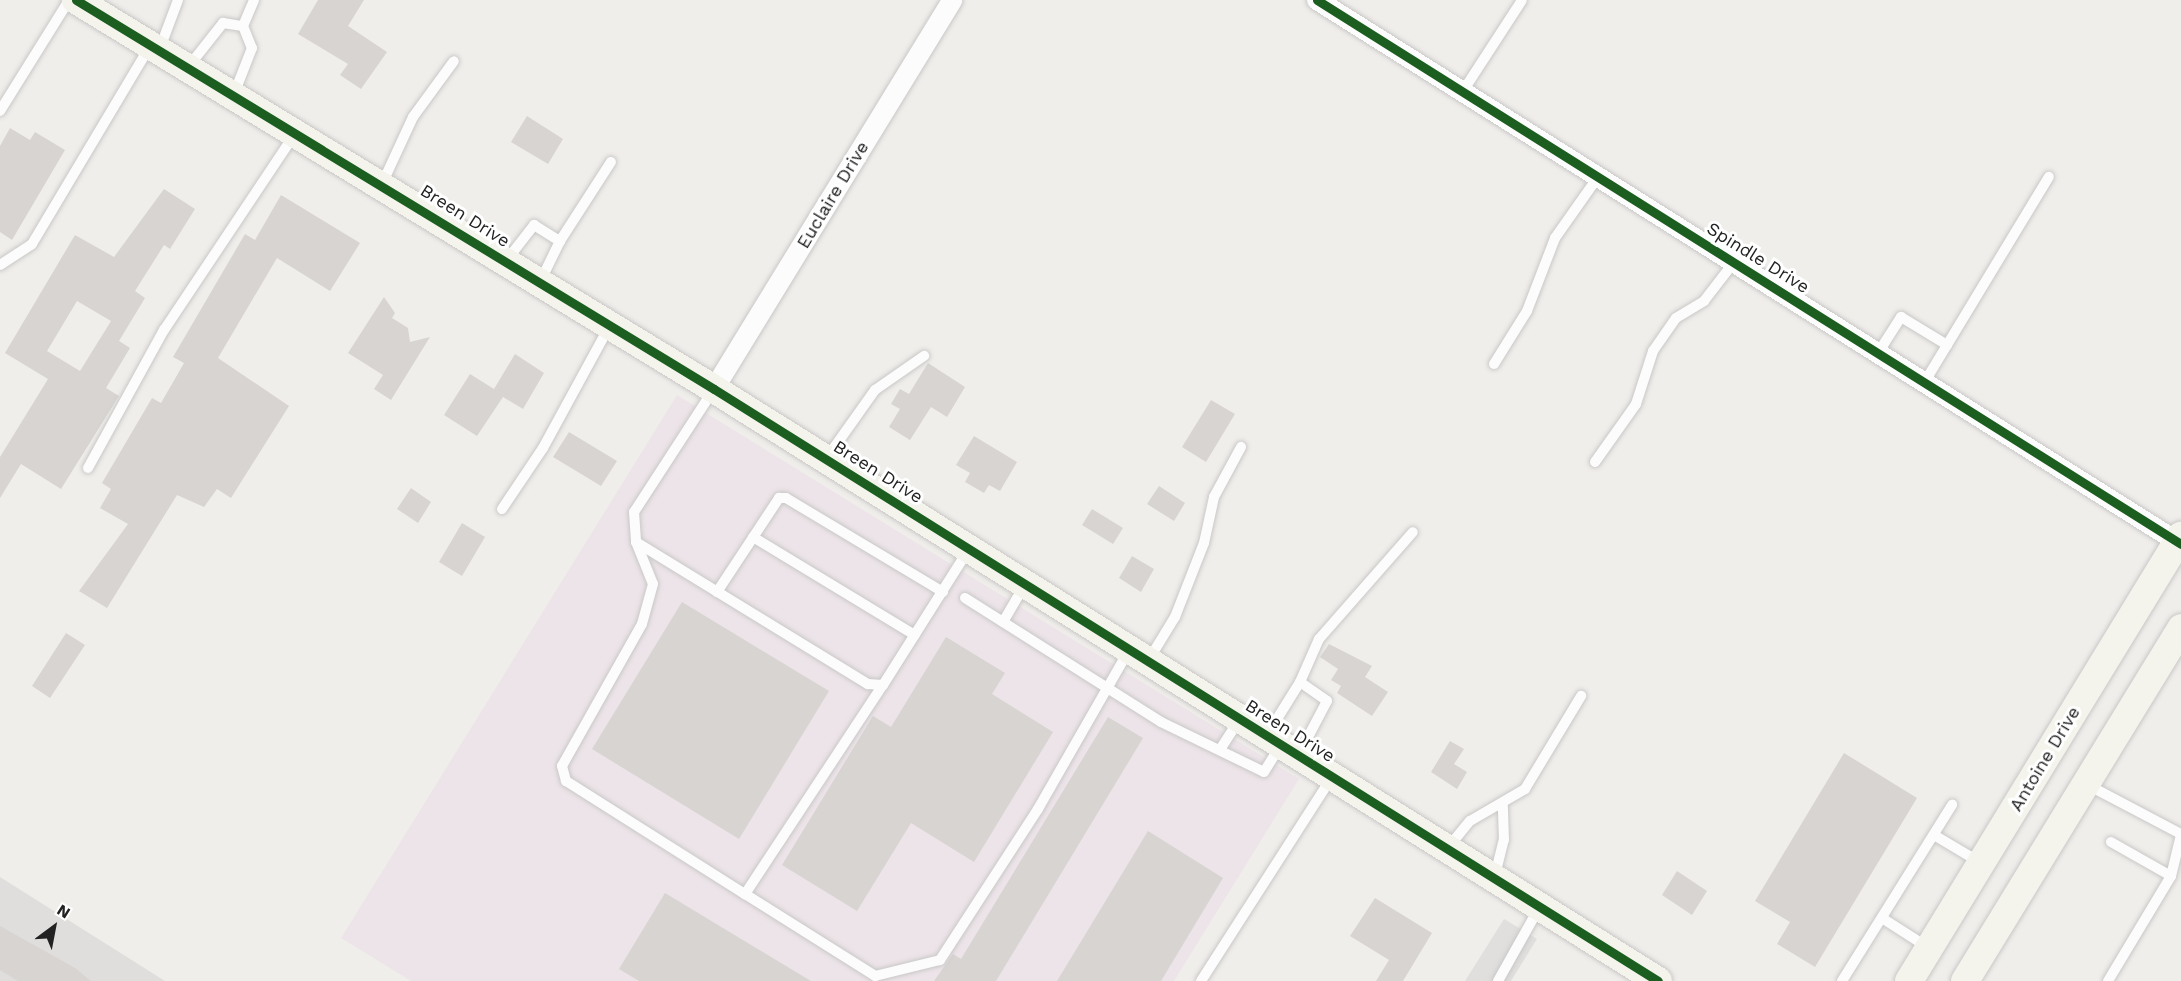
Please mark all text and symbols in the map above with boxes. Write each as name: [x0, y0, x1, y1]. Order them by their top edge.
street label: Euclaire Drive: [793, 137, 873, 253]
street label: Breen Drive: [416, 180, 514, 252]
street label: Spindle Drive: [1703, 218, 1813, 298]
street label: Breen Drive: [829, 436, 927, 508]
street label: Breen Drive: [1241, 695, 1339, 767]
street label: Antoine Drive: [2005, 703, 2085, 815]
north arrow: [24, 897, 84, 957]
text: N: [54, 900, 74, 923]

